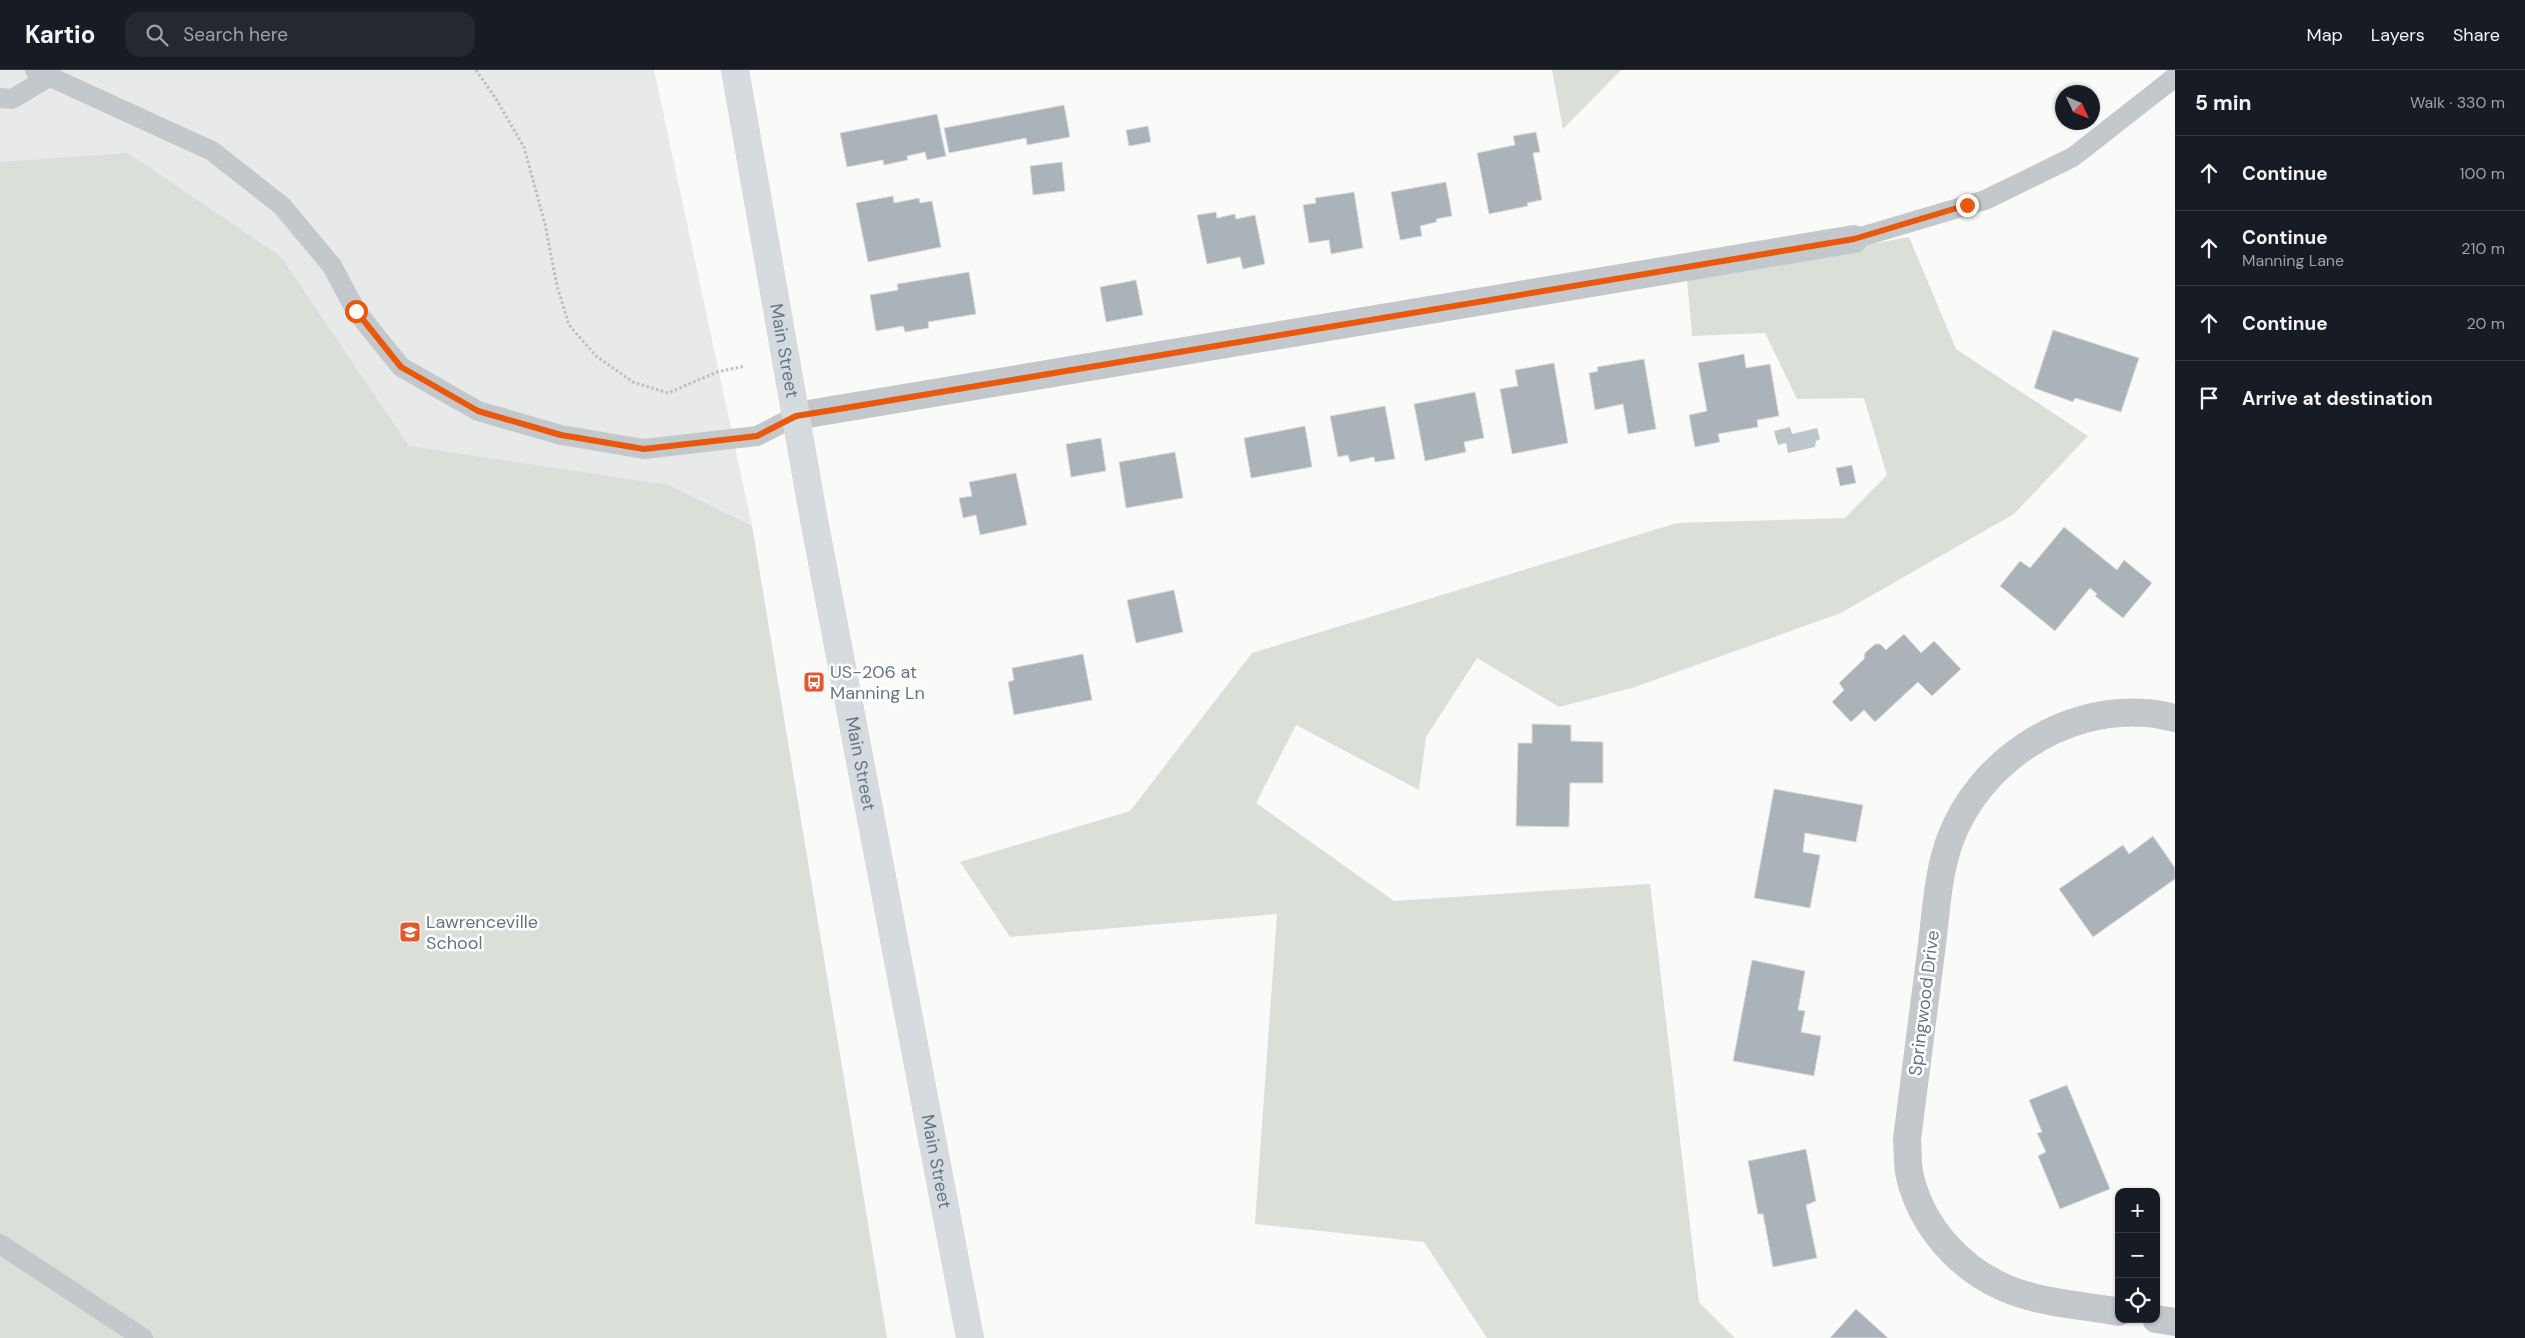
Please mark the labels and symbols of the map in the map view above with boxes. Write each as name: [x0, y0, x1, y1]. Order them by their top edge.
north arrow: [2055, 85, 2100, 130]
route end: [1956, 194, 1979, 217]
route start: [345, 300, 368, 323]
street label: Main Street: [764, 302, 804, 400]
place label: US-206 at Manning Ln: [830, 660, 925, 705]
bus stop icon: US-206 at Manning Ln: [802, 670, 826, 694]
street label: Main Street: [840, 715, 881, 813]
place label: Lawrenceville School: [426, 910, 538, 955]
school or university icon: Lawrenceville School: [398, 920, 422, 944]
street label: Springwood Drive: [1903, 929, 1945, 1077]
street label: Main Street: [916, 1112, 957, 1211]

